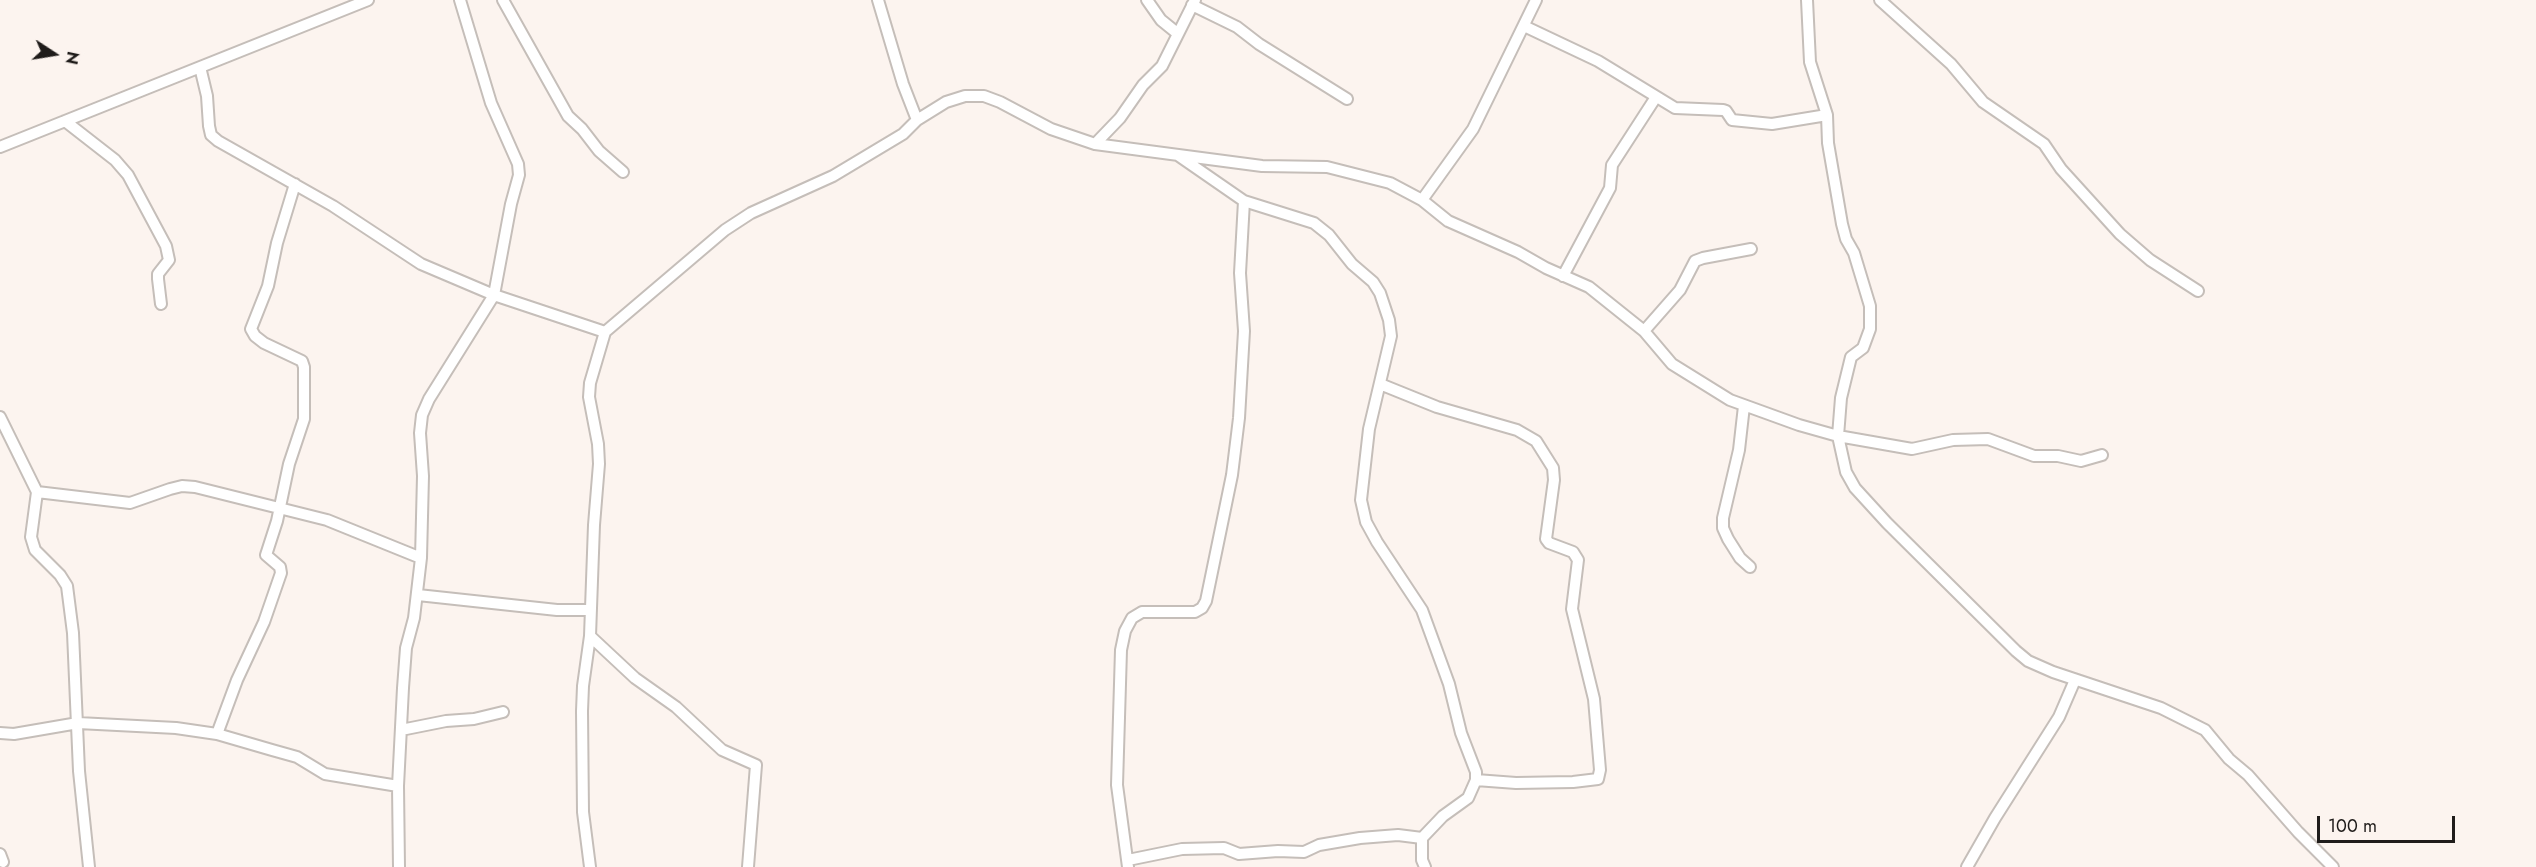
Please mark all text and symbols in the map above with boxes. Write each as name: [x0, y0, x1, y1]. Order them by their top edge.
north arrow: [24, 24, 84, 84]
text: N: [60, 49, 85, 66]
scale bar: [2320, 804, 2458, 842]
text: 100 m: [2328, 813, 2377, 839]

